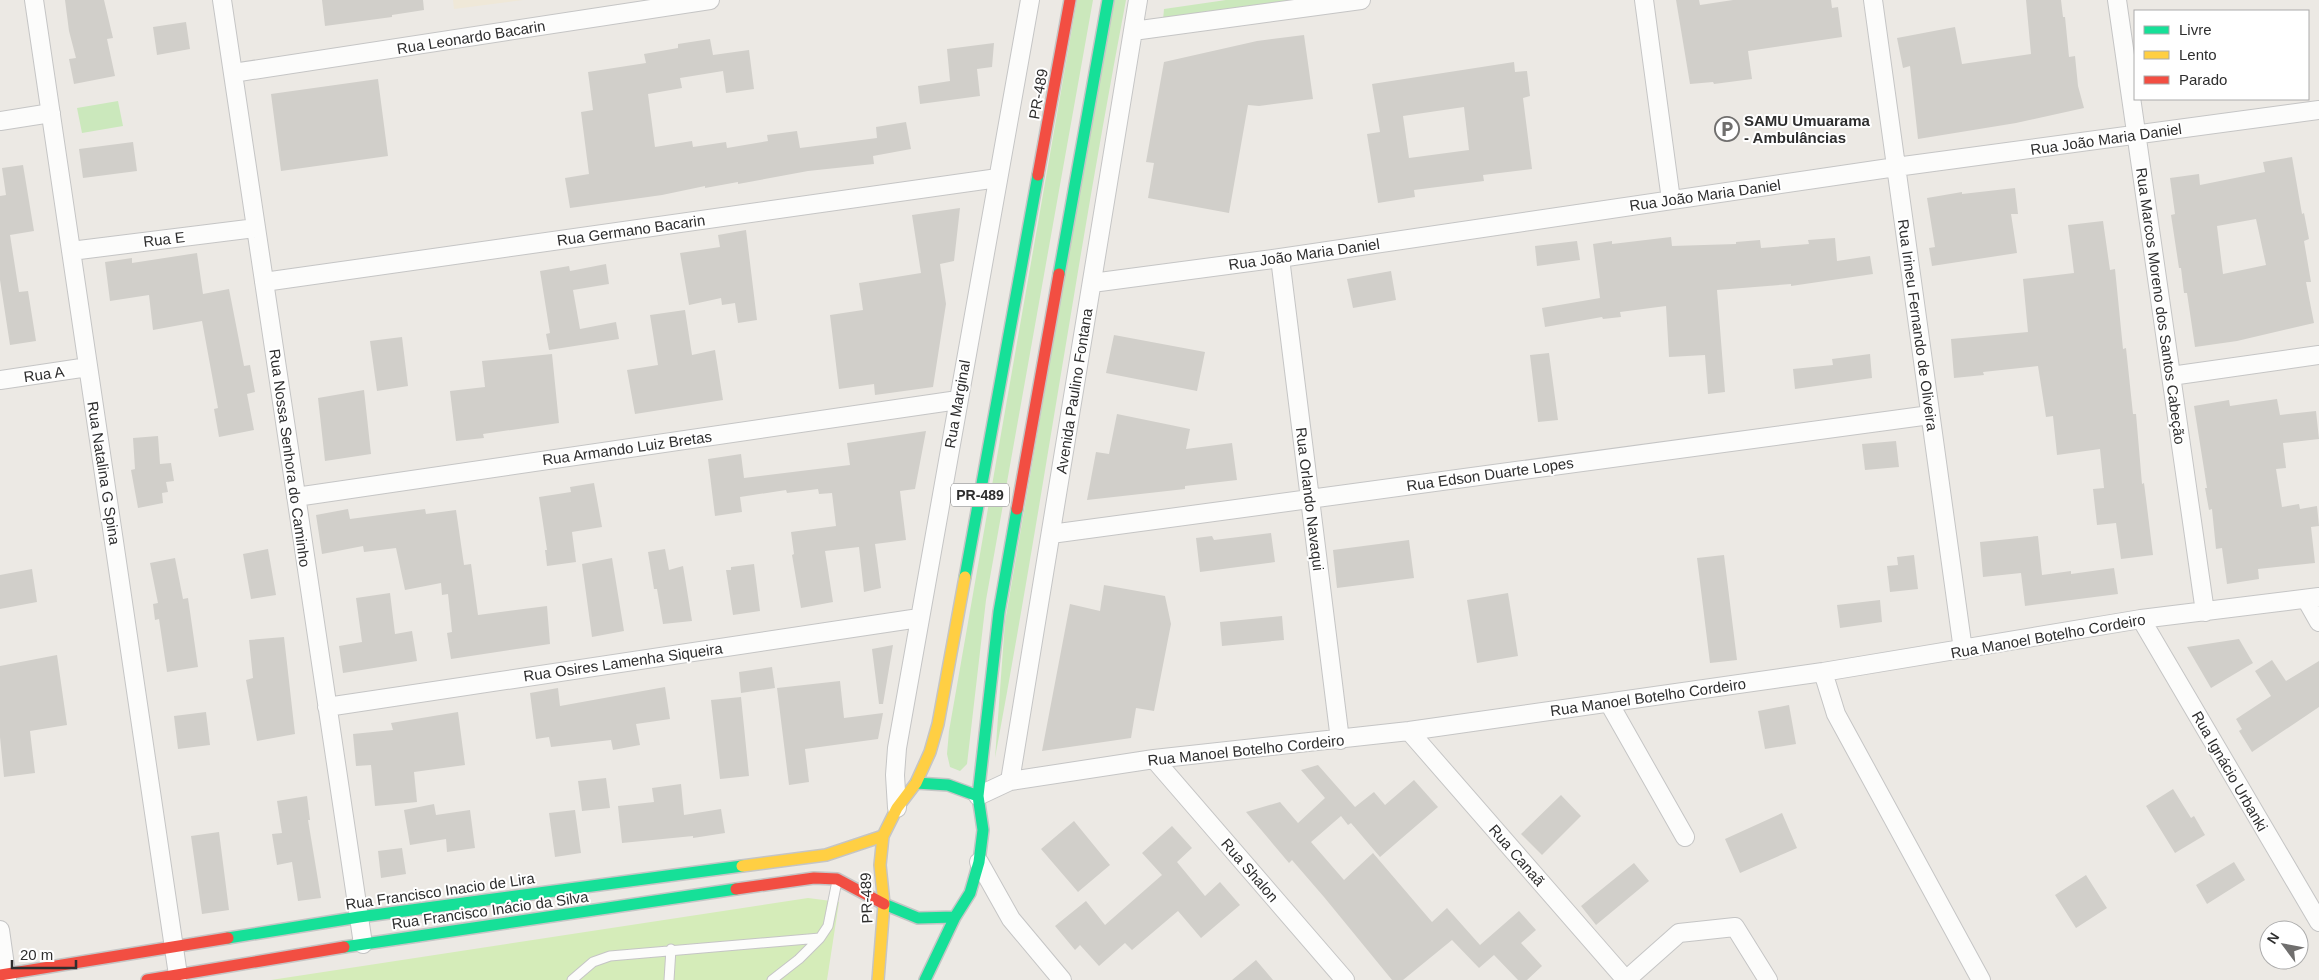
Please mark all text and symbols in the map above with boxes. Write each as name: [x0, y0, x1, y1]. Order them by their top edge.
legend: [2134, 10, 2309, 100]
street label: Rua Leonardo Bacarin: [396, 17, 546, 57]
text: Livre: [2179, 21, 2212, 38]
text: Lento: [2179, 46, 2217, 63]
street label: PR-489: [1025, 67, 1051, 121]
text: Parado: [2179, 71, 2227, 88]
place label: SAMU Umuarama - Ambulâncias: [1744, 112, 1871, 146]
parking icon: SAMU Umuarama - Ambulâncias: [1714, 116, 1740, 142]
street label: Rua João Maria Daniel: [2029, 120, 2183, 158]
street label: Rua Marcos Moreno dos Santos Cabeção: [2133, 167, 2189, 445]
street label: Rua João Maria Daniel: [1628, 176, 1782, 214]
street label: Rua Germano Bacarin: [556, 211, 706, 249]
street label: Rua Irineu Fernando de Oliveira: [1895, 218, 1941, 433]
street label: Rua E: [142, 228, 186, 250]
street label: Rua João Maria Daniel: [1227, 235, 1381, 273]
street label: Avenida Paulino Fontana: [1053, 306, 1096, 475]
street label: Rua Nossa Senhora do Caminho: [266, 348, 314, 568]
street label: Rua Marginal: [941, 359, 973, 449]
street label: Rua A: [23, 363, 65, 385]
street label: Rua Natalina G Spina: [84, 400, 124, 547]
street label: Rua Orlando Navaqui: [1293, 426, 1327, 572]
street label: Rua Armando Luiz Bretas: [541, 428, 713, 468]
street label: Rua Edson Duarte Lopes: [1405, 454, 1575, 494]
road number: PR-489: [951, 484, 1009, 506]
street label: Rua Manoel Botelho Cordeiro: [1949, 610, 2147, 662]
street label: Rua Osires Lamenha Siqueira: [522, 640, 724, 684]
street label: Rua Manoel Botelho Cordeiro: [1549, 675, 1747, 719]
street label: Rua Ignácio Urbanki: [2189, 708, 2271, 834]
street label: Rua Manoel Botelho Cordeiro: [1147, 731, 1345, 769]
street label: Rua Canaã: [1486, 821, 1549, 890]
street label: Rua Shalon: [1218, 835, 1282, 905]
street label: Rua Francisco Inacio de Lira: [344, 869, 536, 913]
street label: PR-489: [857, 872, 875, 924]
street label: Rua Francisco Inácio da Silva: [391, 888, 590, 932]
north arrow: [2259, 920, 2309, 970]
text: N: [2264, 930, 2282, 947]
scale bar: [12, 938, 76, 970]
text: 20 m: [20, 946, 53, 963]

